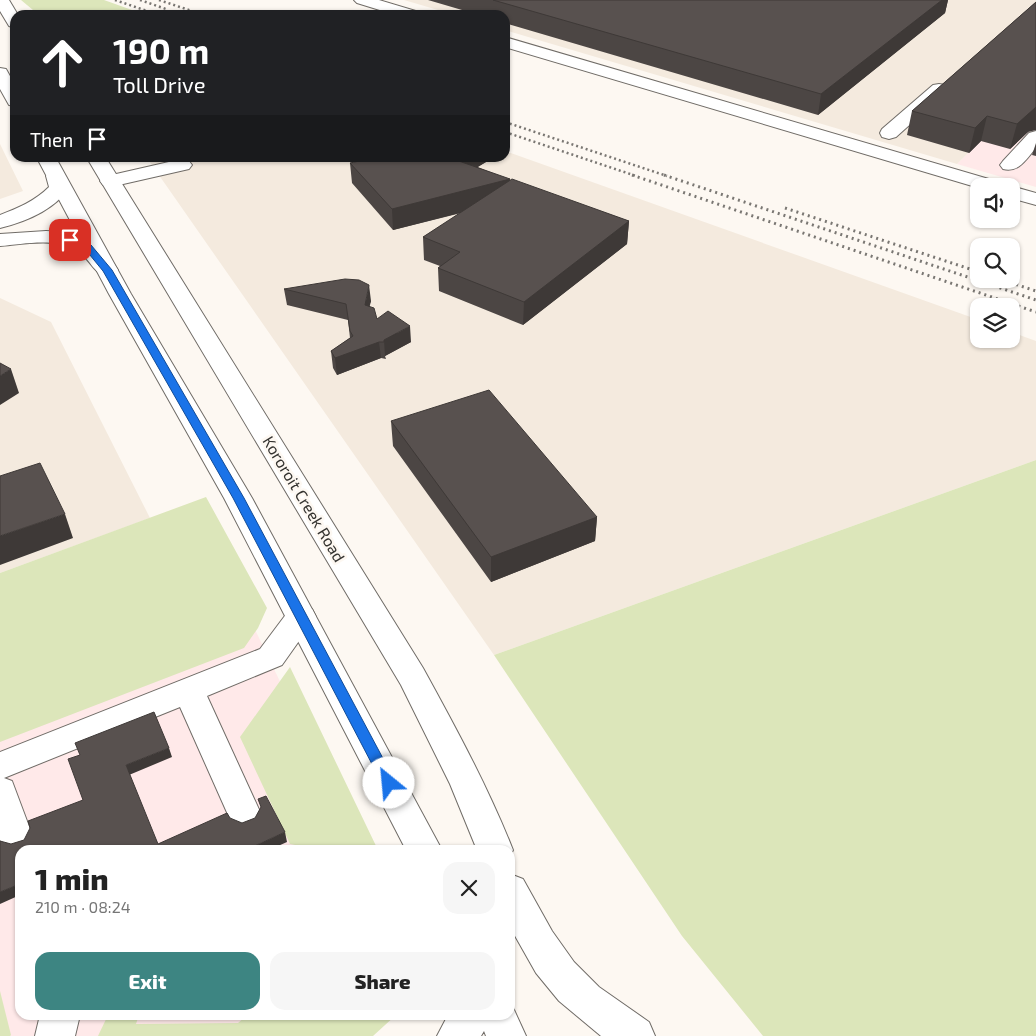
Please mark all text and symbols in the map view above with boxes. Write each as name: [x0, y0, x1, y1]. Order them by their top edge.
text: 190 m: [113, 29, 209, 71]
icon: ahead: [30, 30, 95, 95]
text: Toll Drive: [113, 71, 205, 97]
icon: arrive: [83, 125, 111, 153]
text: Then: [30, 128, 73, 151]
map controls: [970, 178, 1020, 348]
button: sound: [970, 178, 1020, 228]
pin: [49, 219, 91, 261]
icon: arrive: [56, 226, 84, 254]
button: search: [970, 238, 1020, 288]
button: layers: [970, 298, 1020, 348]
street label: Kororoit Creek Road: [259, 432, 350, 565]
position arrow: [362, 756, 414, 808]
text: 1 min: [35, 860, 109, 896]
button: close: [443, 862, 495, 914]
text: 210 m · 08:24: [35, 897, 130, 916]
button: Exit: [35, 952, 260, 1010]
button: Share: [270, 952, 495, 1010]

